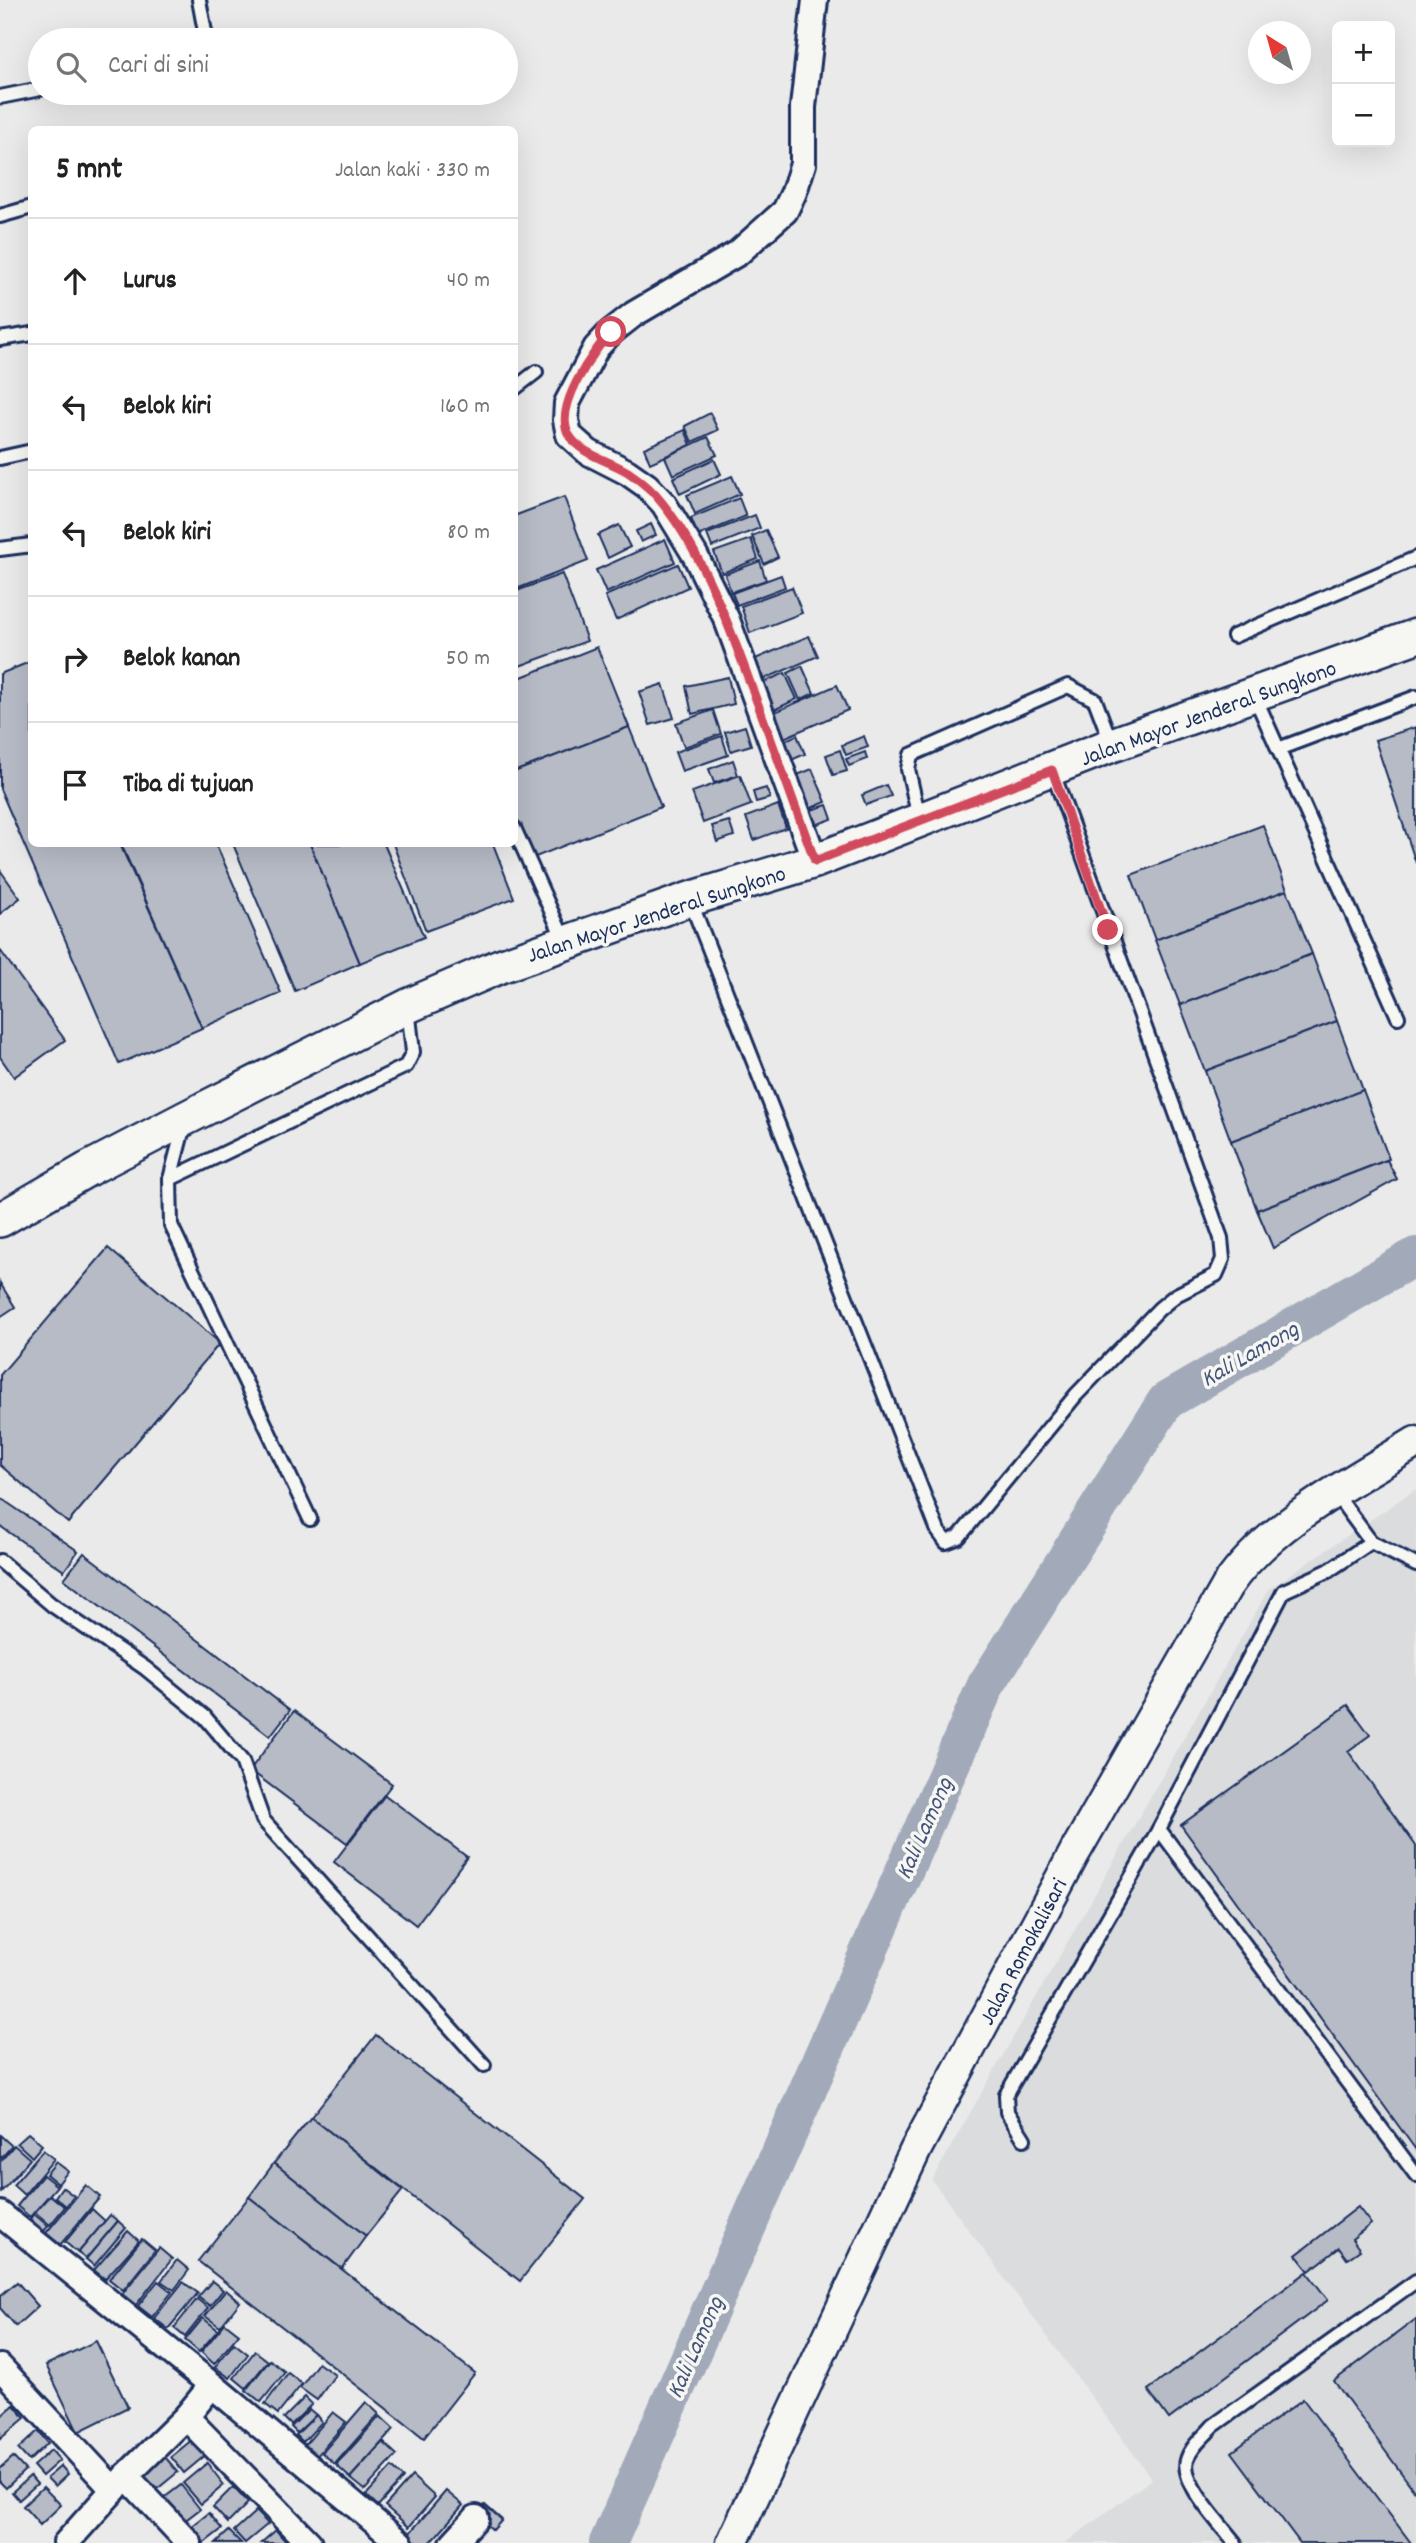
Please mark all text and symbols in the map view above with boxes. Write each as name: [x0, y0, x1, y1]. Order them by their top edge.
north arrow: [1248, 21, 1311, 84]
map controls: [1332, 21, 1395, 147]
button: +: [1332, 21, 1395, 84]
search box: [28, 28, 518, 105]
icon: search: [52, 48, 90, 86]
text: Cari di sini: [108, 48, 209, 85]
button: −: [1332, 84, 1395, 147]
text: 5 mnt: [56, 150, 122, 193]
text: Jalan kaki · 330 m: [335, 155, 490, 188]
icon: ahead: [56, 262, 94, 300]
text: Lurus: [123, 263, 177, 300]
text: 40 m: [447, 265, 490, 298]
route start: [595, 316, 626, 347]
icon: left: [56, 388, 94, 426]
text: Belok kiri: [123, 389, 211, 426]
text: 160 m: [440, 391, 490, 424]
icon: left: [56, 514, 94, 552]
text: Belok kiri: [123, 515, 211, 552]
text: 80 m: [447, 517, 490, 550]
icon: right: [56, 640, 94, 678]
text: Belok kanan: [123, 641, 240, 678]
text: 50 m: [446, 643, 490, 676]
street label: Jalan Mayor Jenderal Sungkono: [1077, 654, 1342, 777]
icon: arrive: [56, 766, 94, 804]
text: Tiba di tujuan: [123, 767, 254, 804]
street label: Jalan Mayor Jenderal Sungkono: [523, 859, 791, 974]
route end: [1092, 914, 1123, 945]
water label: Kali Lamong: [1195, 1313, 1307, 1397]
water label: Kali Lamong: [888, 1772, 964, 1885]
street label: Jalan Romokalisari: [973, 1873, 1078, 2032]
water label: Kali Lamong: [659, 2291, 735, 2404]

